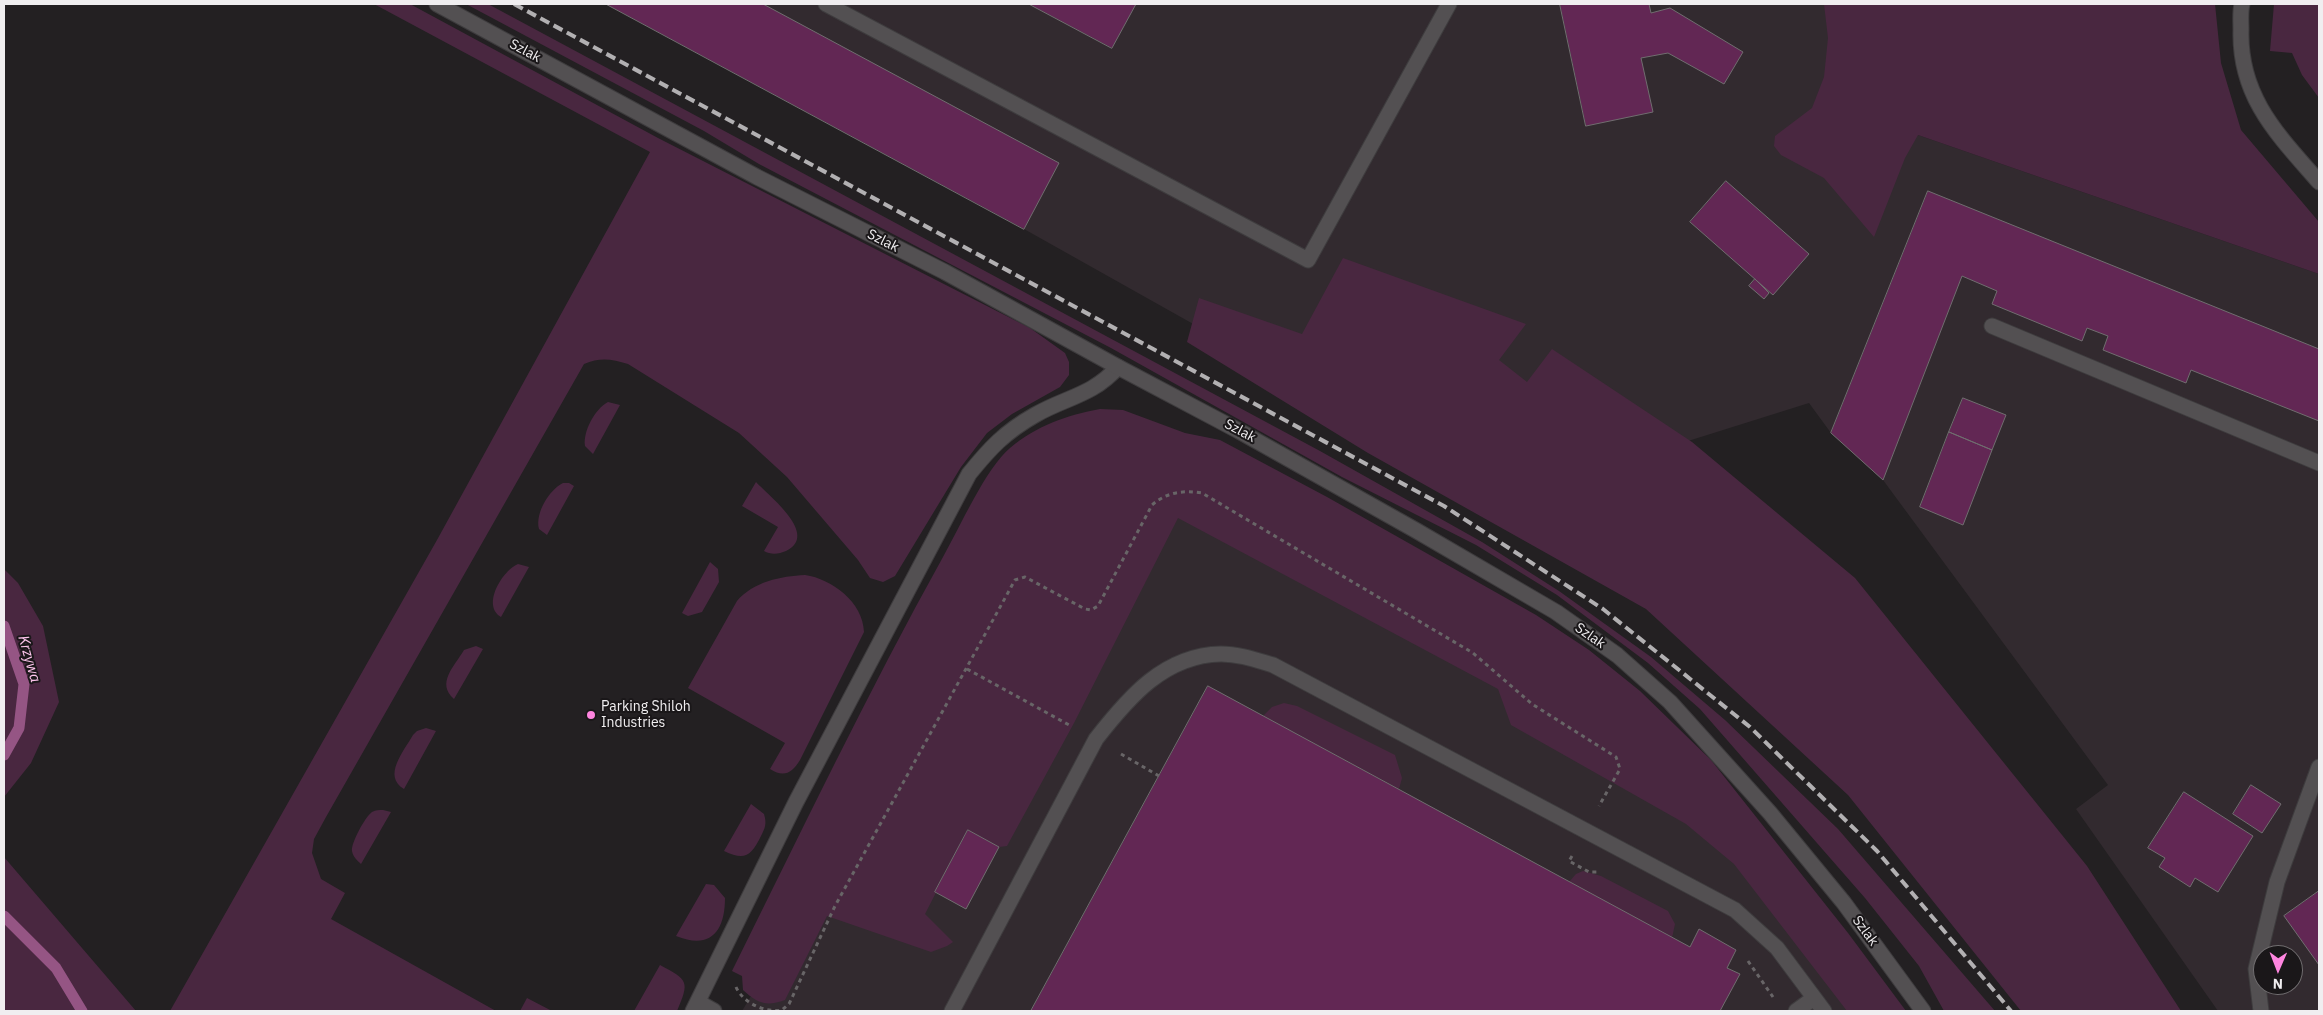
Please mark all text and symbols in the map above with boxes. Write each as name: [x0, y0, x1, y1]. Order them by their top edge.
street label: Szlak: [506, 36, 544, 66]
street label: Szlak: [864, 226, 902, 256]
street label: Szlak: [1221, 416, 1259, 446]
street label: Szlak: [1572, 620, 1608, 652]
water label: Krzywa: [14, 633, 44, 685]
place label: Parking Shiloh Industries: [601, 699, 691, 732]
marker: Parking Shiloh Industries: [585, 709, 597, 721]
street label: Szlak: [1848, 913, 1882, 949]
north arrow: [2253, 945, 2303, 995]
text: N: [2273, 975, 2283, 993]

